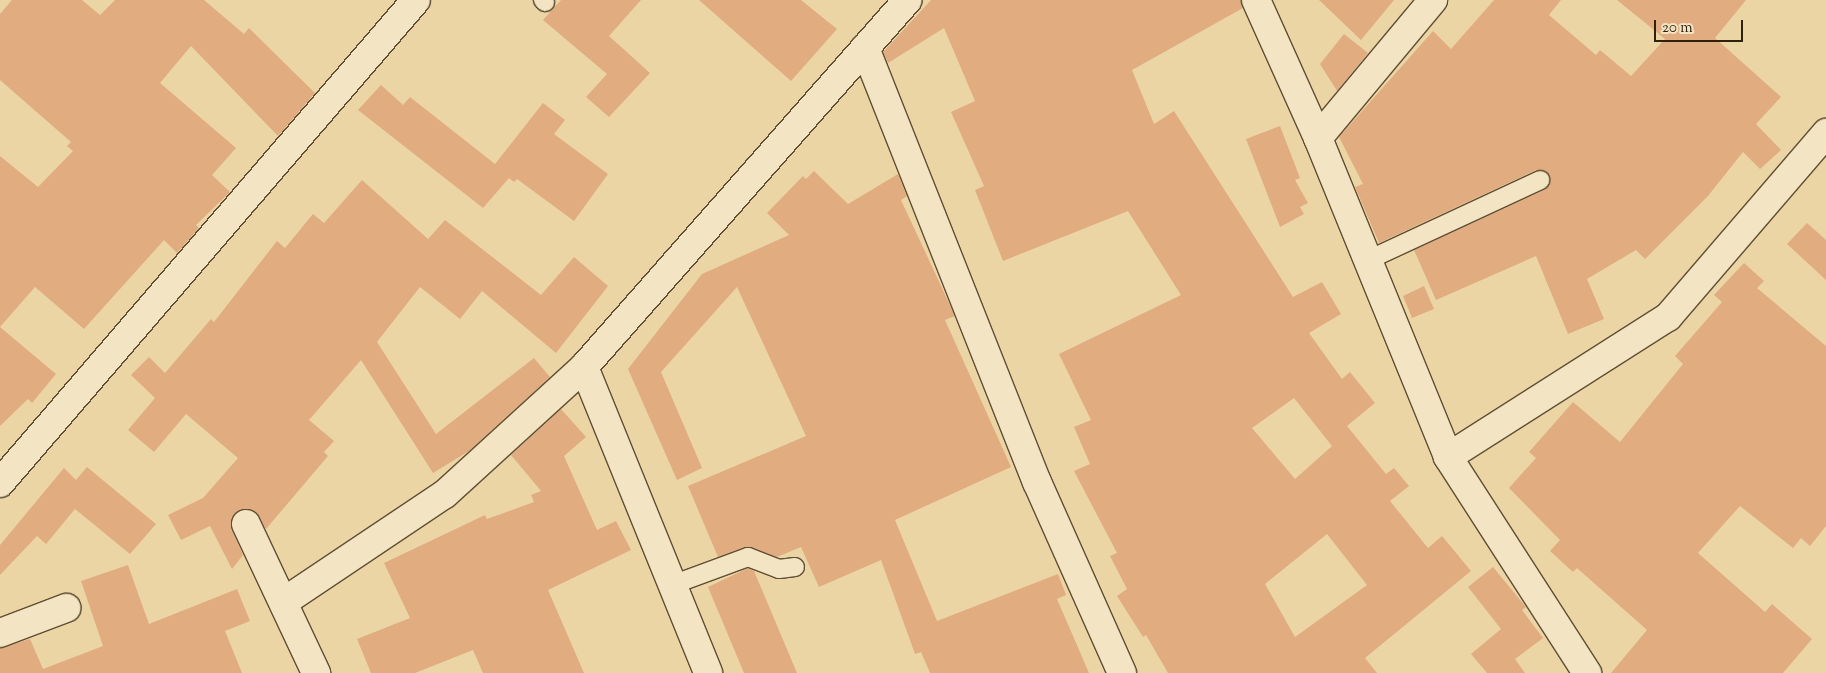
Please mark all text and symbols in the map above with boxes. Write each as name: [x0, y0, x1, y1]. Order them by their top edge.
scale bar: [1656, 10, 1745, 42]
text: 20 m: [1662, 18, 1693, 39]

